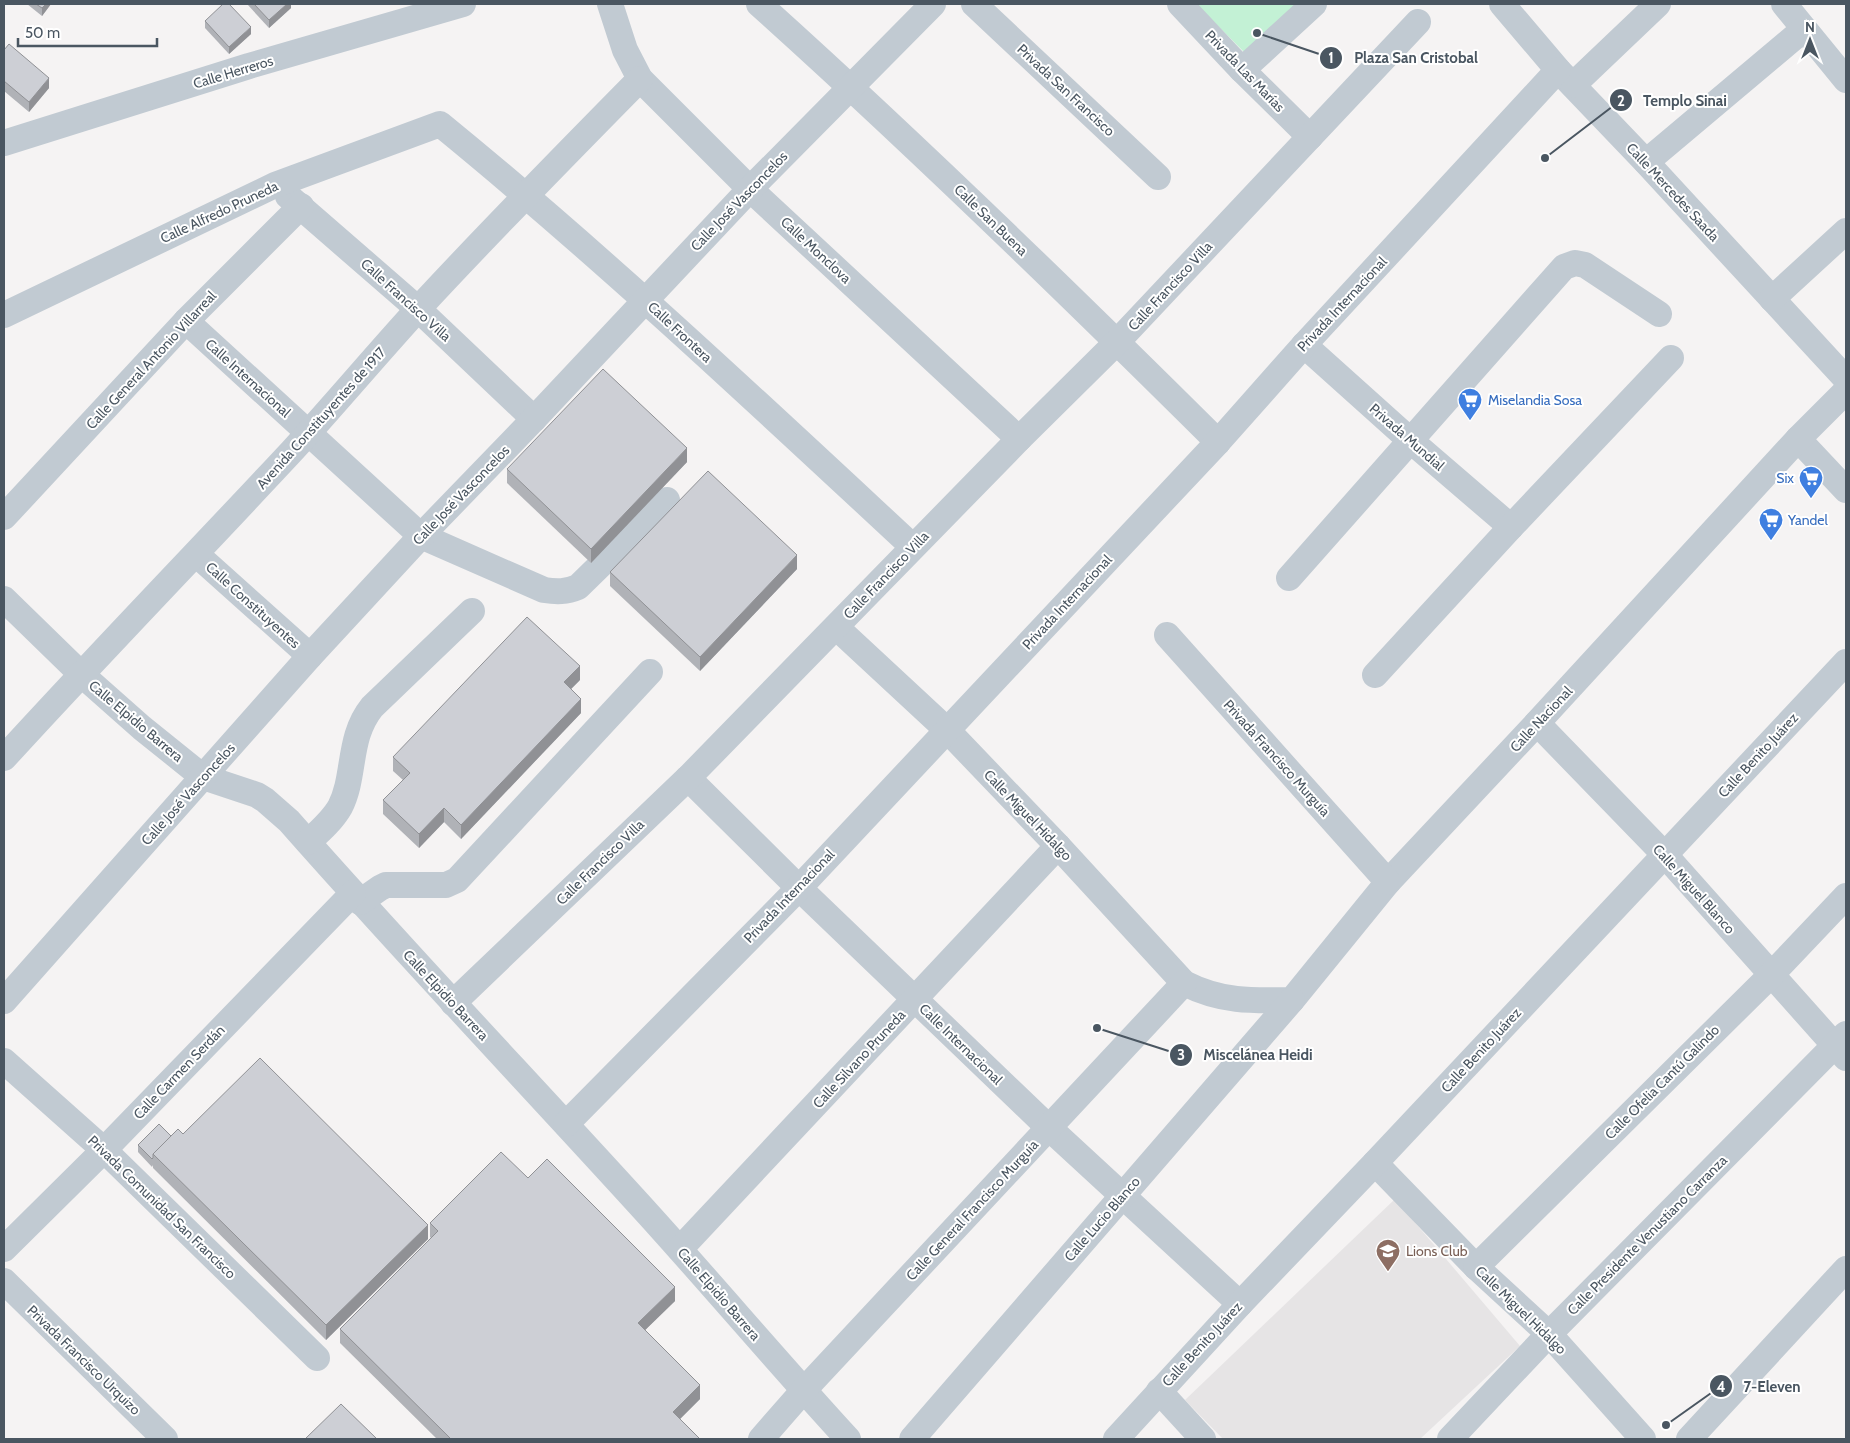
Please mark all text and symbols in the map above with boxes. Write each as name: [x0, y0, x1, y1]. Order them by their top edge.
scale bar: [18, 15, 156, 47]
north arrow: [1785, 15, 1835, 65]
text: N: [1805, 18, 1815, 36]
text: 50 m: [25, 24, 60, 42]
street label: Privada Las Marías: [1201, 26, 1289, 116]
street label: Privada San Francisco: [1013, 40, 1119, 140]
callout: Plaza San Cristobal: [1319, 43, 1487, 73]
text: 1: [1328, 49, 1334, 67]
text: Plaza San Cristobal: [1354, 49, 1478, 67]
street label: Calle Herreros: [191, 51, 275, 93]
callout: Templo Sinai: [1608, 85, 1737, 115]
text: 2: [1617, 92, 1625, 110]
text: Templo Sinai: [1643, 92, 1727, 110]
street label: Calle Mercedes Saada: [1623, 139, 1723, 245]
street label: Calle José Vasconcelos: [687, 147, 791, 255]
street label: Calle Alfredo Pruneda: [157, 177, 281, 247]
street label: Calle San Buena: [950, 180, 1032, 260]
street label: Calle Monclova: [777, 213, 855, 287]
street label: Calle Francisco Villa: [1124, 237, 1216, 334]
street label: Privada Internacional: [1293, 252, 1391, 355]
street label: Calle Francisco Villa: [357, 255, 455, 345]
street label: Calle General Antonio Villarreal: [82, 286, 220, 433]
street label: Calle Frontera: [644, 298, 716, 367]
street label: Calle Internacional: [201, 335, 295, 422]
street label: Avenida Constituyentes de 1917: [252, 343, 390, 493]
supermarket icon: Miselandia Sosa: [1457, 387, 1483, 421]
place label: Miselandia Sosa: [1488, 391, 1582, 409]
street label: Privada Mundial: [1366, 400, 1449, 475]
street label: Calle José Vasconcelos: [409, 441, 513, 549]
supermarket icon: Six: [1798, 465, 1824, 499]
place label: Six: [1776, 469, 1794, 487]
supermarket icon: Yandel: [1758, 507, 1784, 541]
place label: Yandel: [1787, 511, 1828, 529]
street label: Calle Francisco Villa: [839, 527, 933, 623]
street label: Privada Internacional: [1018, 550, 1116, 653]
street label: Calle Constituyentes: [202, 558, 304, 652]
street label: Calle Elpidio Barrera: [85, 676, 187, 766]
street label: Calle Nacional: [1506, 682, 1577, 756]
street label: Privada Francisco Murguía: [1220, 696, 1334, 820]
street label: Calle Benito Juárez: [1714, 709, 1802, 801]
street label: Calle José Vasconcelos: [137, 739, 239, 849]
street label: Calle Miguel Hidalgo: [980, 766, 1076, 864]
street label: Calle Francisco Villa: [552, 815, 648, 909]
street label: Calle Miguel Blanco: [1649, 840, 1739, 938]
street label: Privada Internacional: [740, 845, 839, 947]
street label: Calle Elpidio Barrera: [399, 946, 493, 1044]
street label: Calle Internacional: [916, 1000, 1007, 1089]
street label: Calle Benito Juárez: [1437, 1004, 1525, 1096]
street label: Calle Silvano Pruneda: [809, 1006, 909, 1112]
street label: Calle Carmen Serdán: [129, 1021, 229, 1123]
street label: Calle Ofelia Cantú Galindo: [1601, 1021, 1723, 1143]
callout: Miscelánea Heidi: [1168, 1040, 1323, 1070]
text: 3: [1177, 1046, 1185, 1064]
text: Miscelánea Heidi: [1203, 1046, 1313, 1064]
street label: Privada Comunidad San Francisco: [84, 1131, 240, 1283]
street label: Calle General Francisco Murguía: [902, 1136, 1042, 1284]
street label: Calle Presidente Venustiano Carranza: [1563, 1151, 1731, 1319]
street label: Calle Lucio Blanco: [1060, 1173, 1144, 1265]
school or university icon: Lions Club: [1375, 1238, 1401, 1272]
place label: Lions Club: [1406, 1242, 1468, 1260]
street label: Calle Elpidio Barrera: [674, 1244, 765, 1344]
street label: Calle Miguel Hidalgo: [1472, 1262, 1570, 1358]
street label: Calle Benito Juárez: [1158, 1298, 1246, 1390]
street label: Privada Francisco Urquizo: [24, 1301, 145, 1419]
callout: 7-Eleven: [1708, 1371, 1810, 1401]
text: 4: [1716, 1378, 1726, 1396]
text: 7-Eleven: [1743, 1378, 1801, 1396]

